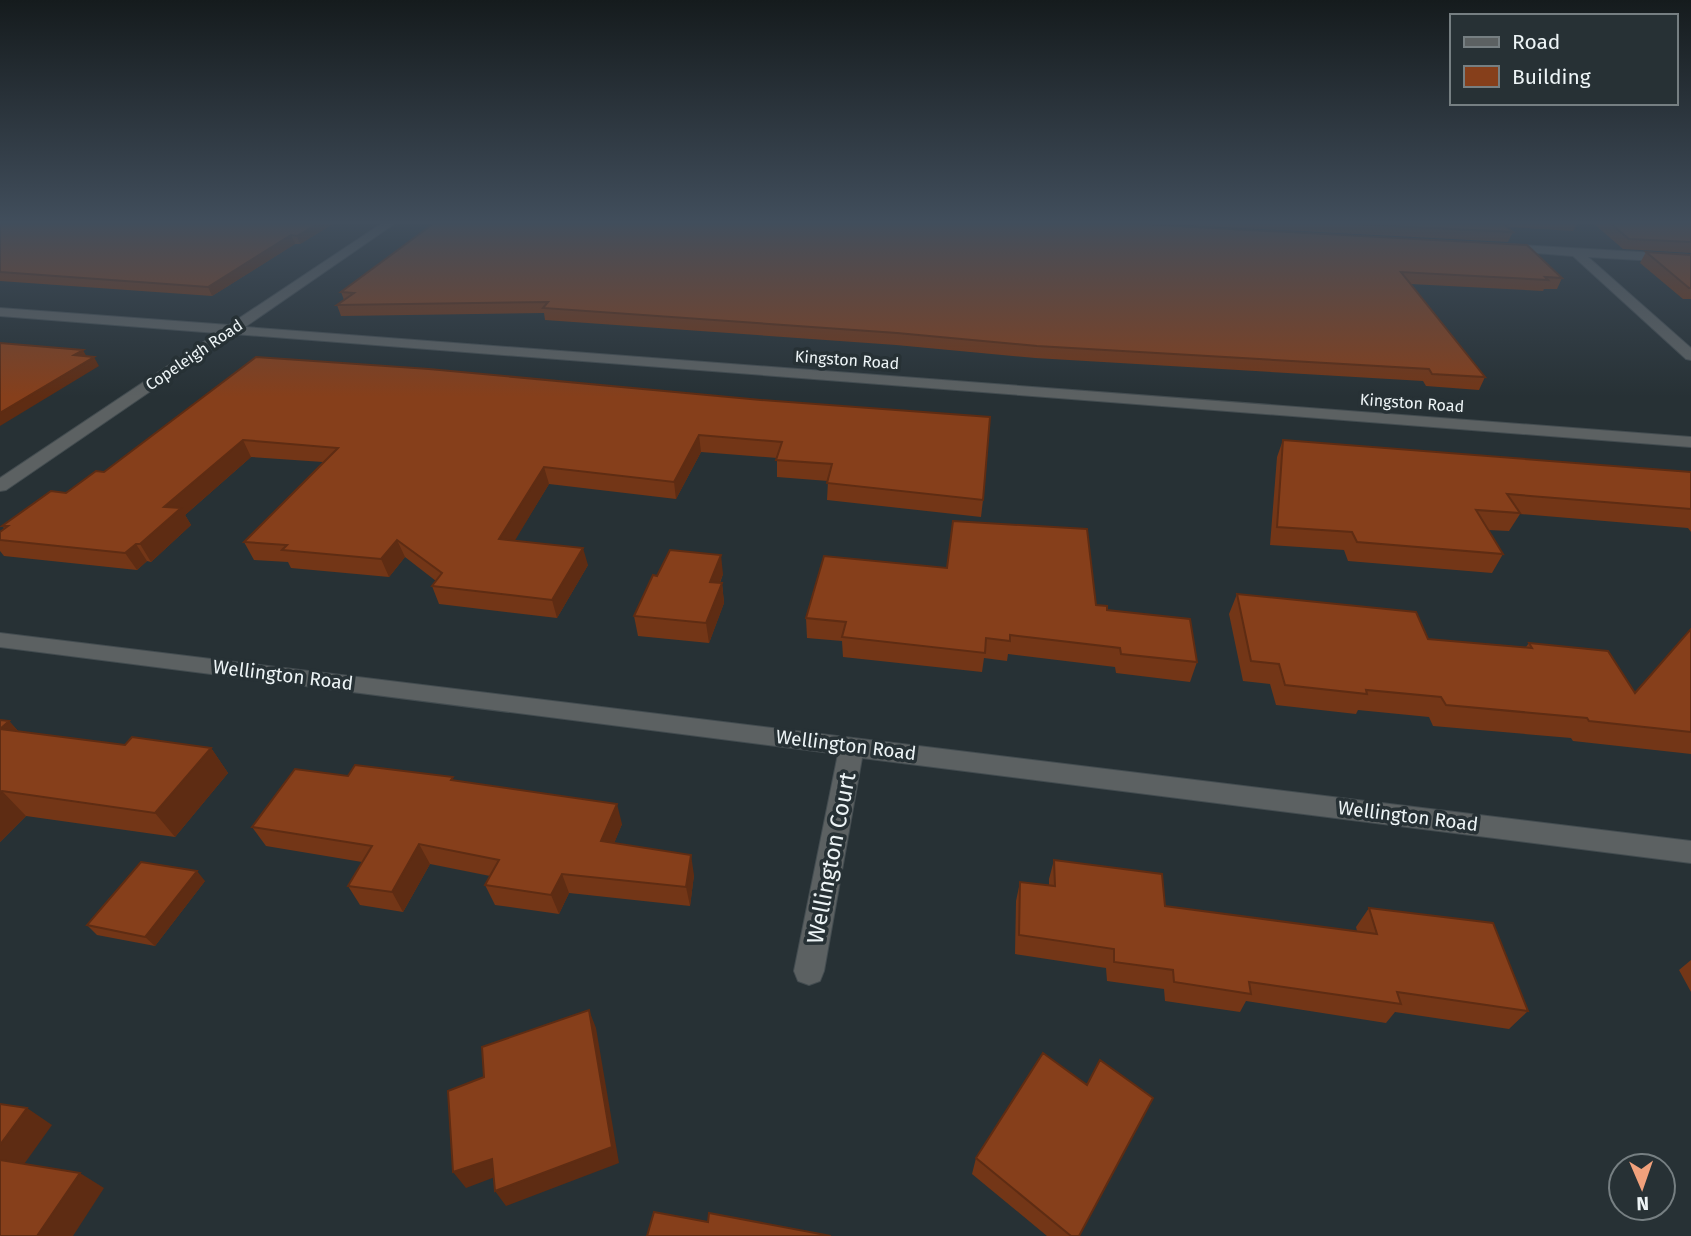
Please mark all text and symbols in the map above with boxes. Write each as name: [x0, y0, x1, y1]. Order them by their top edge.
legend: [1450, 14, 1677, 105]
text: Road: [1512, 29, 1560, 55]
text: Building: [1512, 64, 1591, 90]
street label: Copeleigh Road: [142, 316, 246, 394]
street label: Kingston Road: [794, 347, 900, 373]
street label: Kingston Road: [1359, 390, 1465, 416]
street label: Wellington Road: [212, 655, 354, 695]
street label: Wellington Road: [775, 725, 917, 765]
street label: Wellington Court: [801, 769, 861, 946]
street label: Wellington Road: [1337, 796, 1479, 836]
north arrow: [1607, 1152, 1677, 1222]
text: N: [1636, 1192, 1649, 1215]

